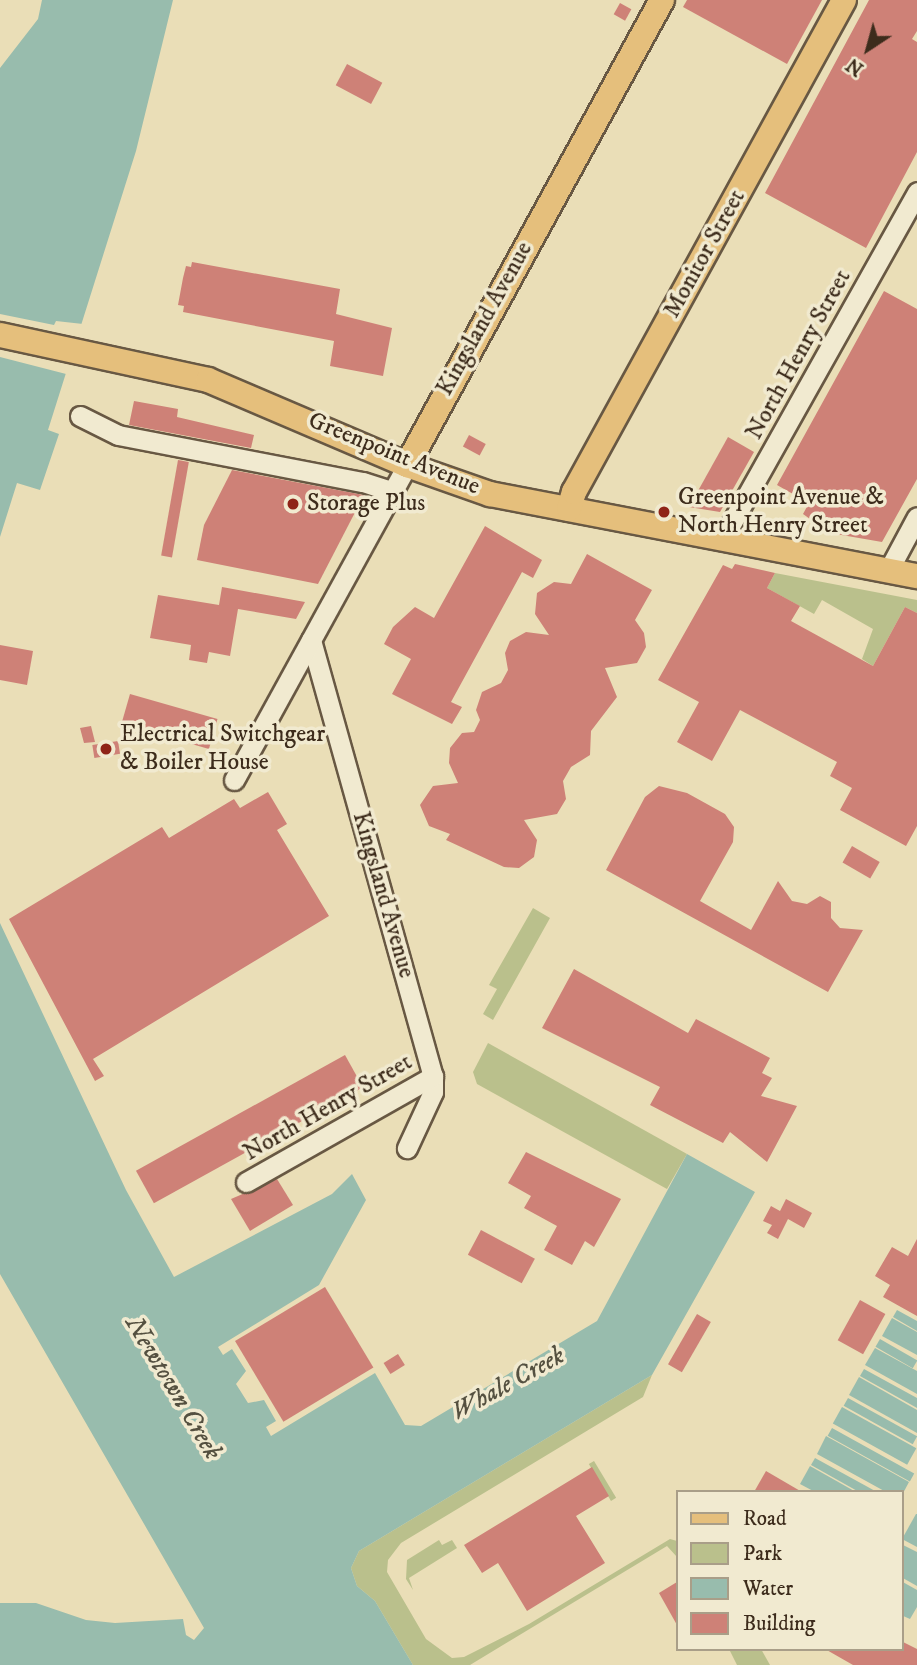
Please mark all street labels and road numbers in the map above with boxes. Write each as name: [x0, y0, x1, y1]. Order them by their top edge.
street label: Monitor Street: [658, 185, 752, 323]
street label: Kingsland Avenue: [431, 237, 539, 401]
street label: North Henry Street: [740, 265, 858, 445]
street label: Greenpoint Avenue: [304, 406, 484, 502]
street label: Kingsland Avenue: [346, 809, 420, 981]
street label: North Henry Street: [239, 1048, 417, 1168]

